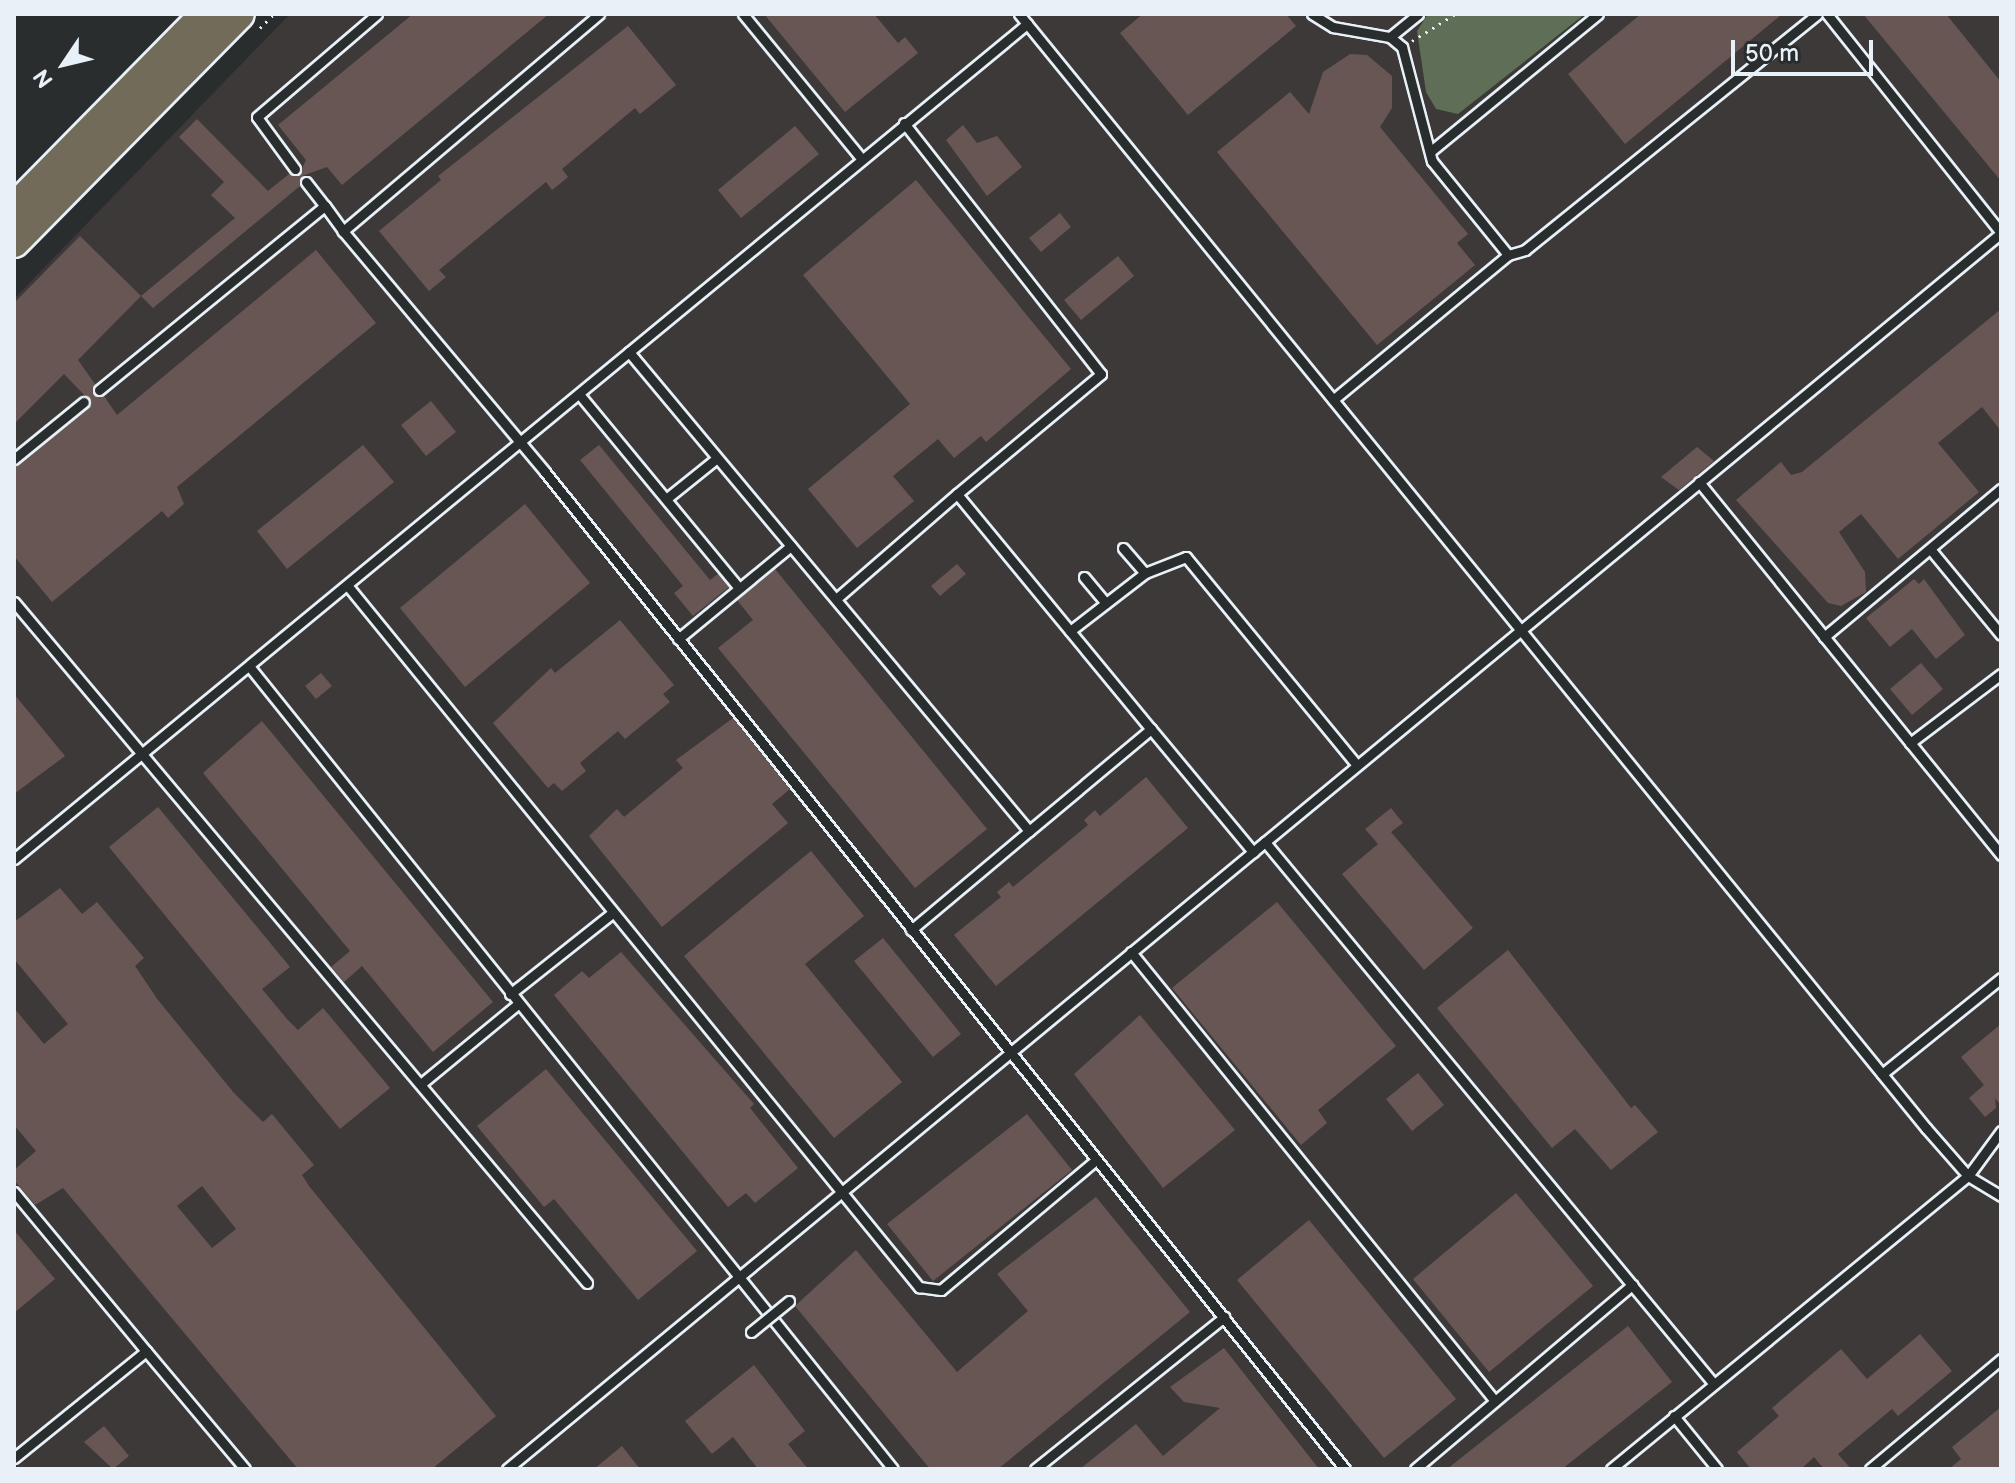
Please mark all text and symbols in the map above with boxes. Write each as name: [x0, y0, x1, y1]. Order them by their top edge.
north arrow: [24, 24, 104, 104]
scale bar: [1735, 24, 1877, 74]
text: 50 m: [1745, 39, 1799, 68]
text: N: [28, 64, 60, 93]

